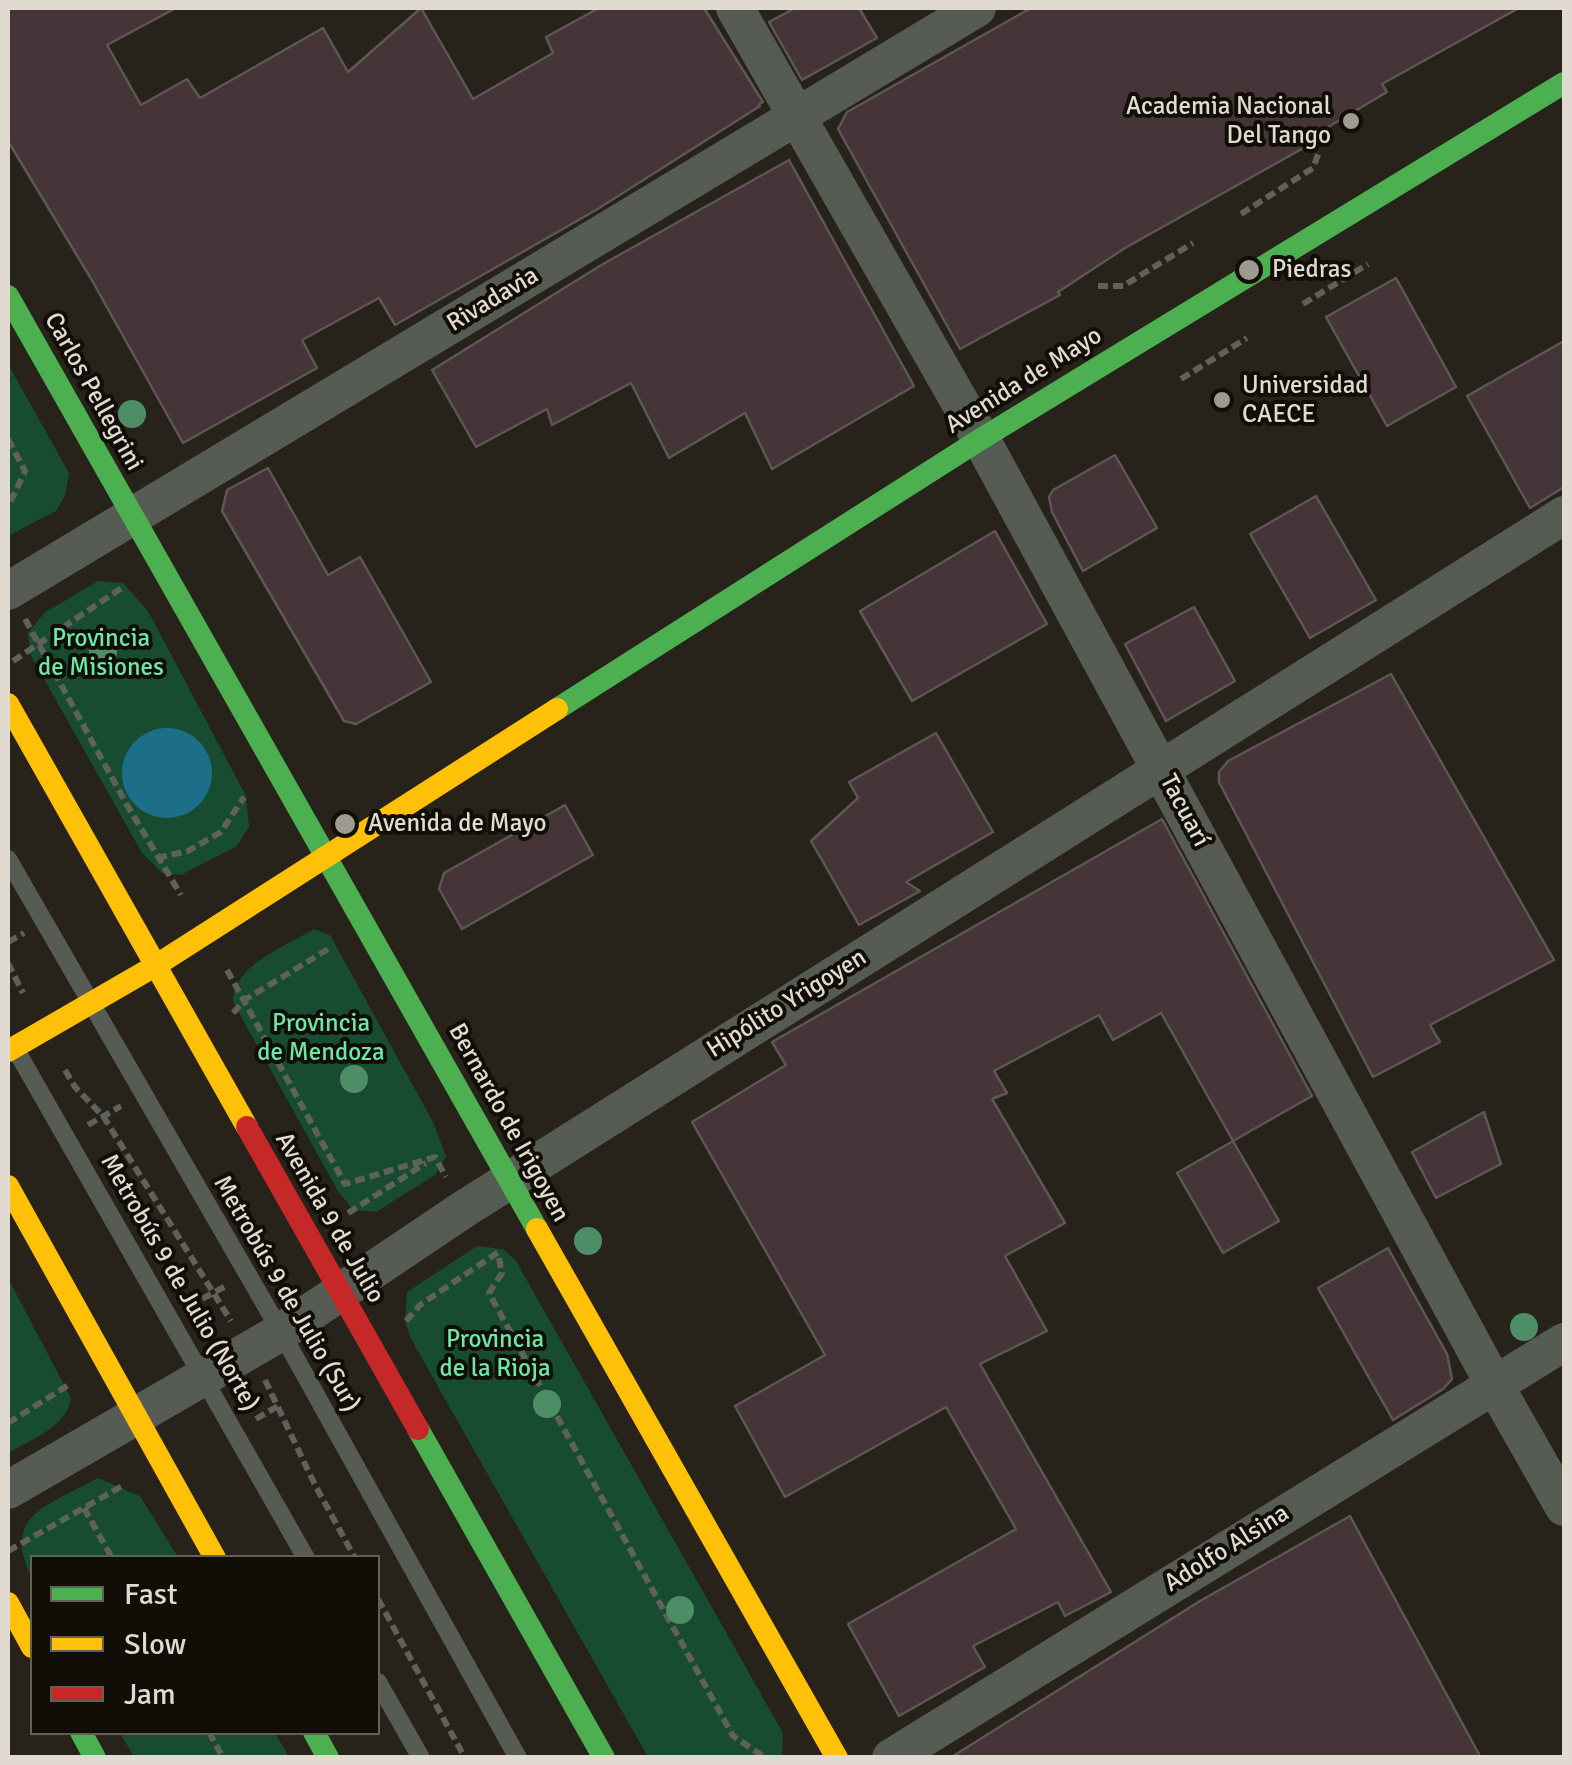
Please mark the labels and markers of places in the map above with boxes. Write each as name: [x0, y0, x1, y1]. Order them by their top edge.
place label: Academia Nacional Del Tango: [1126, 92, 1331, 151]
marker: Academia Nacional Del Tango: [1340, 110, 1362, 132]
place label: Piedras: [1272, 255, 1351, 285]
marker: Piedras: [1236, 257, 1262, 283]
place label: Universidad CAECE: [1242, 371, 1368, 430]
marker: Universidad CAECE: [1211, 389, 1233, 411]
place label: Avenida de Mayo: [368, 809, 546, 839]
marker: Avenida de Mayo: [332, 811, 358, 837]

